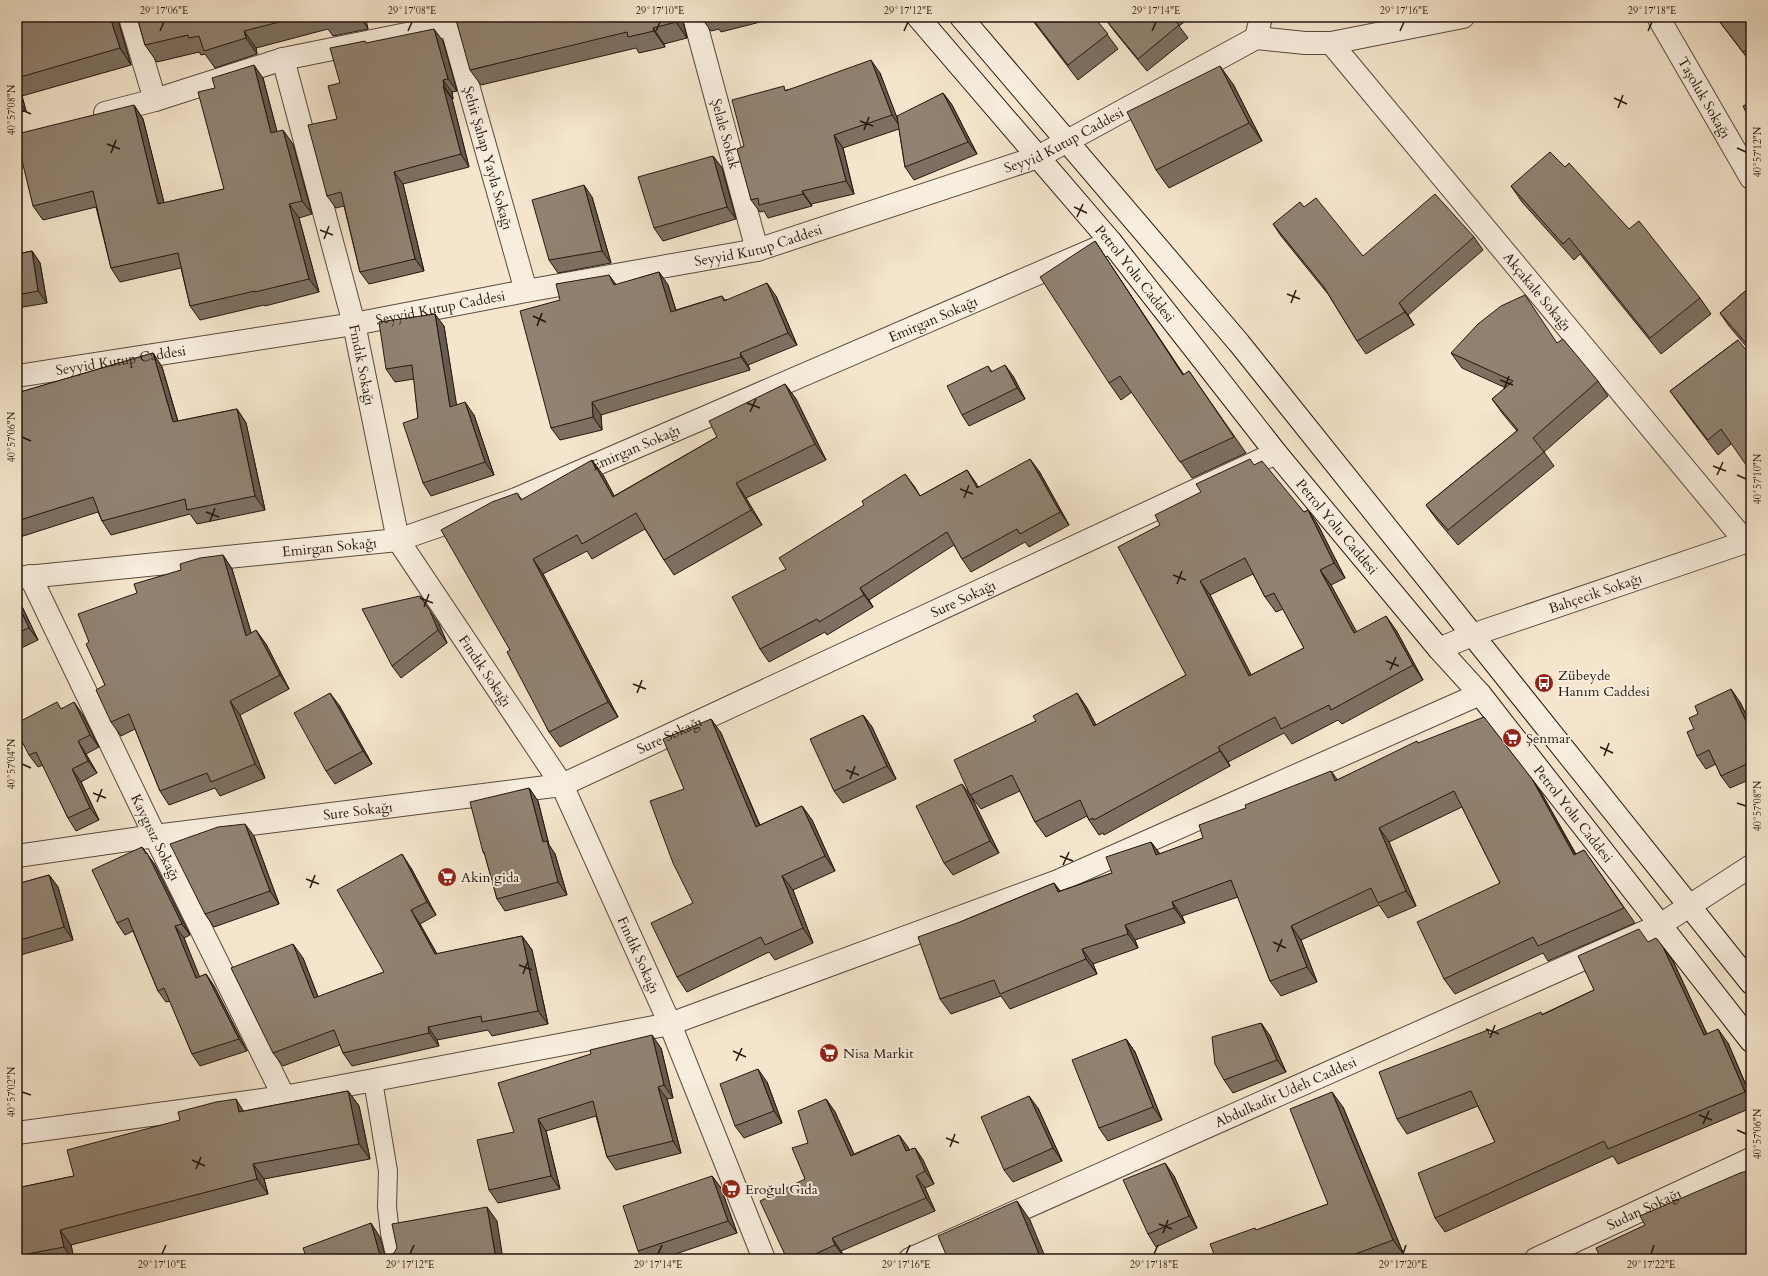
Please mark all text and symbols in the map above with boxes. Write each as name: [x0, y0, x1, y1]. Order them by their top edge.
text: 29°17'06"E: [140, 4, 188, 18]
text: 29°17'08"E: [388, 4, 436, 18]
text: 29°17'10"E: [636, 4, 684, 18]
text: 29°17'12"E: [884, 4, 932, 18]
text: 29°17'14"E: [1132, 4, 1180, 18]
text: 29°17'16"E: [1380, 4, 1428, 18]
text: 29°17'18"E: [1628, 4, 1676, 18]
street label: Taşoluk Sokağı: [1673, 54, 1735, 142]
text: 40°57'08"N: [5, 84, 19, 135]
street label: Şehit Şahap Yayla Sokağı: [459, 84, 517, 232]
street label: Şelale Sokak: [706, 97, 744, 172]
street label: Seyyid Kutup Caddesi: [1002, 103, 1127, 178]
text: 40°57'12"N: [1751, 126, 1765, 177]
street label: Seyyid Kutup Caddesi: [693, 220, 825, 271]
street label: Petrol Yolu Caddesi: [1090, 221, 1179, 326]
street label: Akçakale Sokağı: [1499, 248, 1575, 335]
street label: Seyyid Kutup Caddesi: [374, 286, 507, 330]
street label: Emirgan Sokağı: [886, 292, 981, 347]
street label: Fındık Sokağı: [344, 323, 379, 407]
street label: Seyyid Kutup Caddesi: [54, 341, 187, 380]
text: 40°57'06"N: [5, 411, 19, 462]
street label: Emirgan Sokağı: [588, 420, 683, 475]
text: 40°57'10"N: [1751, 453, 1765, 504]
street label: Petrol Yolu Caddesi: [1292, 475, 1382, 579]
street label: Emirgan Sokağı: [281, 533, 378, 562]
street label: Bahçecik Sokağı: [1546, 569, 1645, 618]
street label: Sure Sokağı: [928, 576, 999, 622]
street label: Fındık Sokağı: [454, 631, 516, 711]
place label: Zübeyde Hanım Caddesi: [1558, 666, 1650, 701]
bus stop icon: Zübeyde Hanım Caddesi: [1533, 672, 1555, 694]
street label: Sure Sokağı: [634, 712, 705, 759]
supermarket icon: Şenmar: [1501, 727, 1523, 749]
place label: Şenmar: [1526, 729, 1571, 748]
text: 40°57'04"N: [5, 738, 19, 789]
street label: Petrol Yolu Caddesi: [1529, 761, 1617, 867]
text: 40°57'08"N: [1751, 780, 1765, 831]
street label: Kaygısız Sokağı: [126, 791, 185, 884]
street label: Sure Sokağı: [322, 797, 394, 825]
supermarket icon: Akin gida: [436, 866, 458, 888]
place label: Akin gida: [461, 868, 519, 887]
street label: Fındık Sokağı: [613, 914, 664, 997]
supermarket icon: Nisa Markit: [818, 1042, 840, 1064]
place label: Nisa Markit: [843, 1044, 914, 1063]
street label: Abdulkadir Udeh Caddesi: [1212, 1052, 1360, 1132]
text: 40°57'02"N: [5, 1066, 19, 1117]
text: 40°57'06"N: [1751, 1108, 1765, 1159]
supermarket icon: Eroğul Gıda: [720, 1178, 742, 1200]
place label: Eroğul Gıda: [745, 1180, 818, 1199]
street label: Sudan Sokağı: [1604, 1184, 1684, 1235]
text: 29°17'10"E: [138, 1258, 186, 1272]
text: 29°17'12"E: [386, 1258, 434, 1272]
text: 29°17'14"E: [634, 1258, 682, 1272]
text: 29°17'16"E: [882, 1258, 930, 1272]
text: 29°17'18"E: [1130, 1258, 1178, 1272]
text: 29°17'20"E: [1379, 1258, 1427, 1272]
text: 29°17'22"E: [1627, 1258, 1675, 1272]

